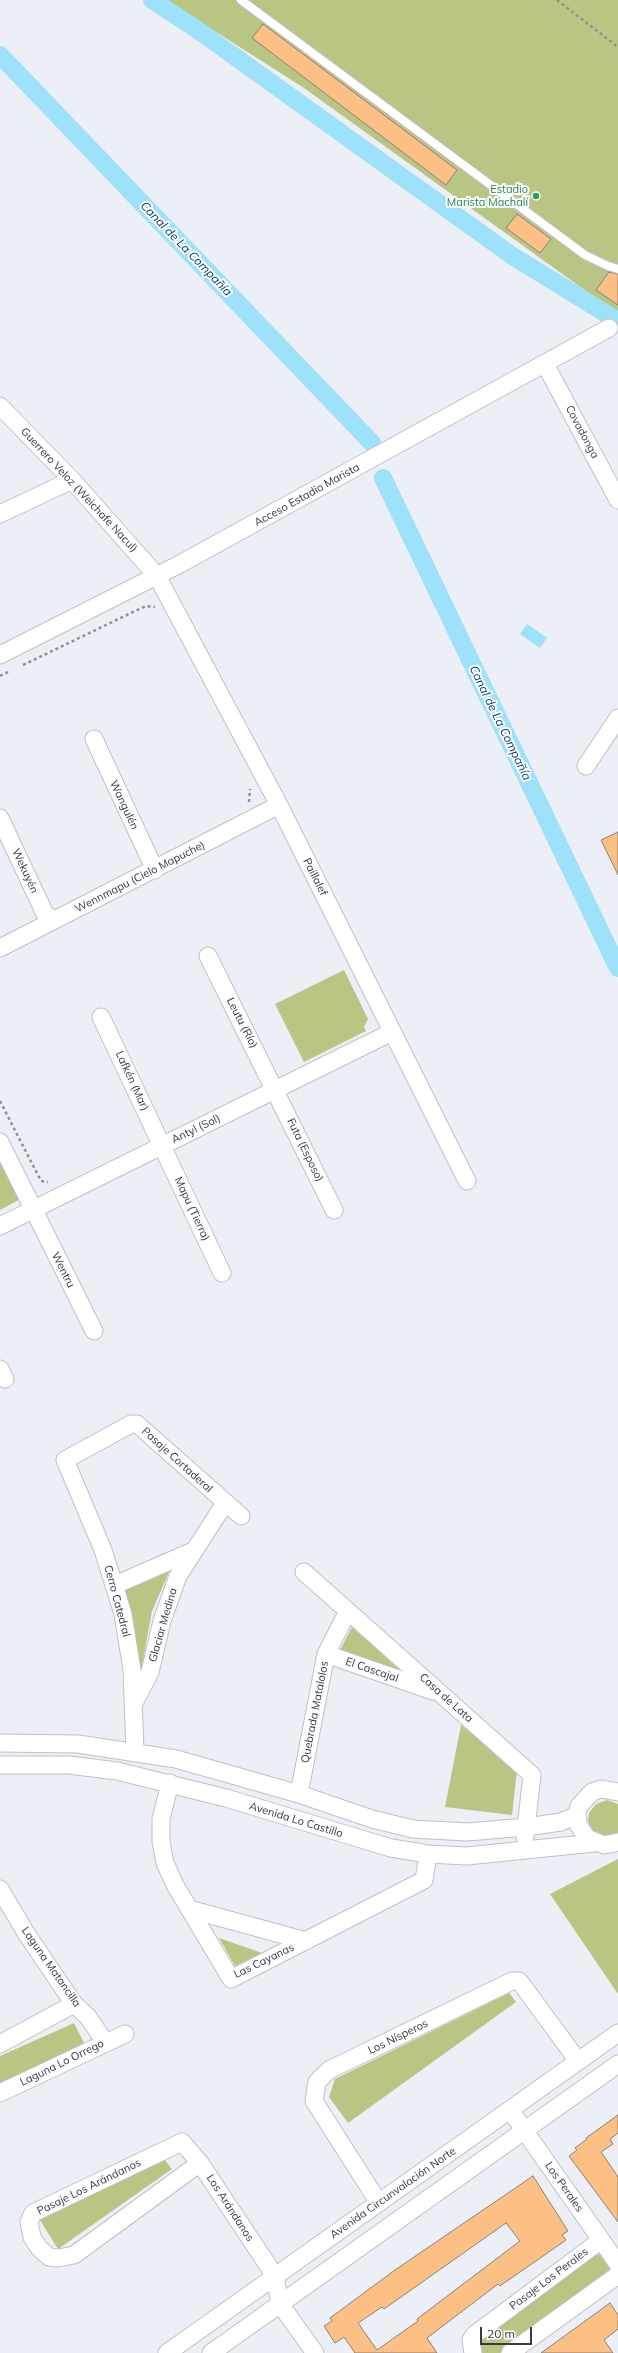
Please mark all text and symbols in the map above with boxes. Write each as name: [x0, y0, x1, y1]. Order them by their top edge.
place label: Estadio Marista Machalí: [447, 183, 528, 209]
marker: Estadio Marista Machalí: [531, 191, 541, 201]
water label: Canal de La Compañía: [137, 199, 235, 299]
street label: Covadonga: [563, 403, 601, 461]
street label: Guerrero Veloz (Weichafe Nacul): [18, 425, 140, 555]
street label: Acceso Estadio Marista: [252, 461, 362, 529]
water label: Canal de La Compañía: [466, 663, 534, 783]
street label: Wangulén: [107, 778, 141, 832]
street label: Wennmapu (Cielo Mapuche): [73, 838, 207, 916]
street label: Wekuyén: [9, 847, 41, 895]
street label: Paillalef: [300, 856, 330, 898]
street label: Leutu (Río): [224, 996, 260, 1050]
street label: Lafkén (Mar): [112, 1049, 152, 1113]
street label: Antyl (Sol): [170, 1112, 222, 1146]
street label: Futa (Esposo): [284, 1116, 326, 1184]
street label: Mapu (Tierra): [171, 1175, 213, 1243]
street label: Wentru: [48, 1250, 78, 1290]
street label: Pasaje Cortaderal: [139, 1425, 215, 1495]
street label: Cerro Catedral: [101, 1564, 133, 1638]
street label: Glaciar Medina: [146, 1586, 180, 1664]
street label: El Cascajal: [344, 1655, 400, 1685]
street label: Quebrada Matalolos: [299, 1660, 331, 1764]
street label: Casa de Lata: [417, 1671, 475, 1725]
street label: Avenida Lo Castillo: [248, 1799, 344, 1841]
street label: Laguna Matancilla: [19, 1925, 83, 2009]
street label: Las Cayanas: [232, 1941, 296, 1981]
street label: Los Nísperos: [366, 2017, 430, 2057]
street label: Laguna Lo Orrego: [18, 2037, 106, 2089]
street label: Avenida Circunvalación Norte: [327, 2144, 459, 2242]
street label: Pasaje Los Arándanos: [35, 2156, 143, 2218]
street label: Los Perales: [542, 2159, 586, 2215]
street label: Los Arándanos: [203, 2172, 257, 2244]
street label: Pasaje Los Perales: [507, 2245, 591, 2313]
scale bar: [482, 2319, 534, 2345]
text: 20 m: [487, 2326, 515, 2341]

